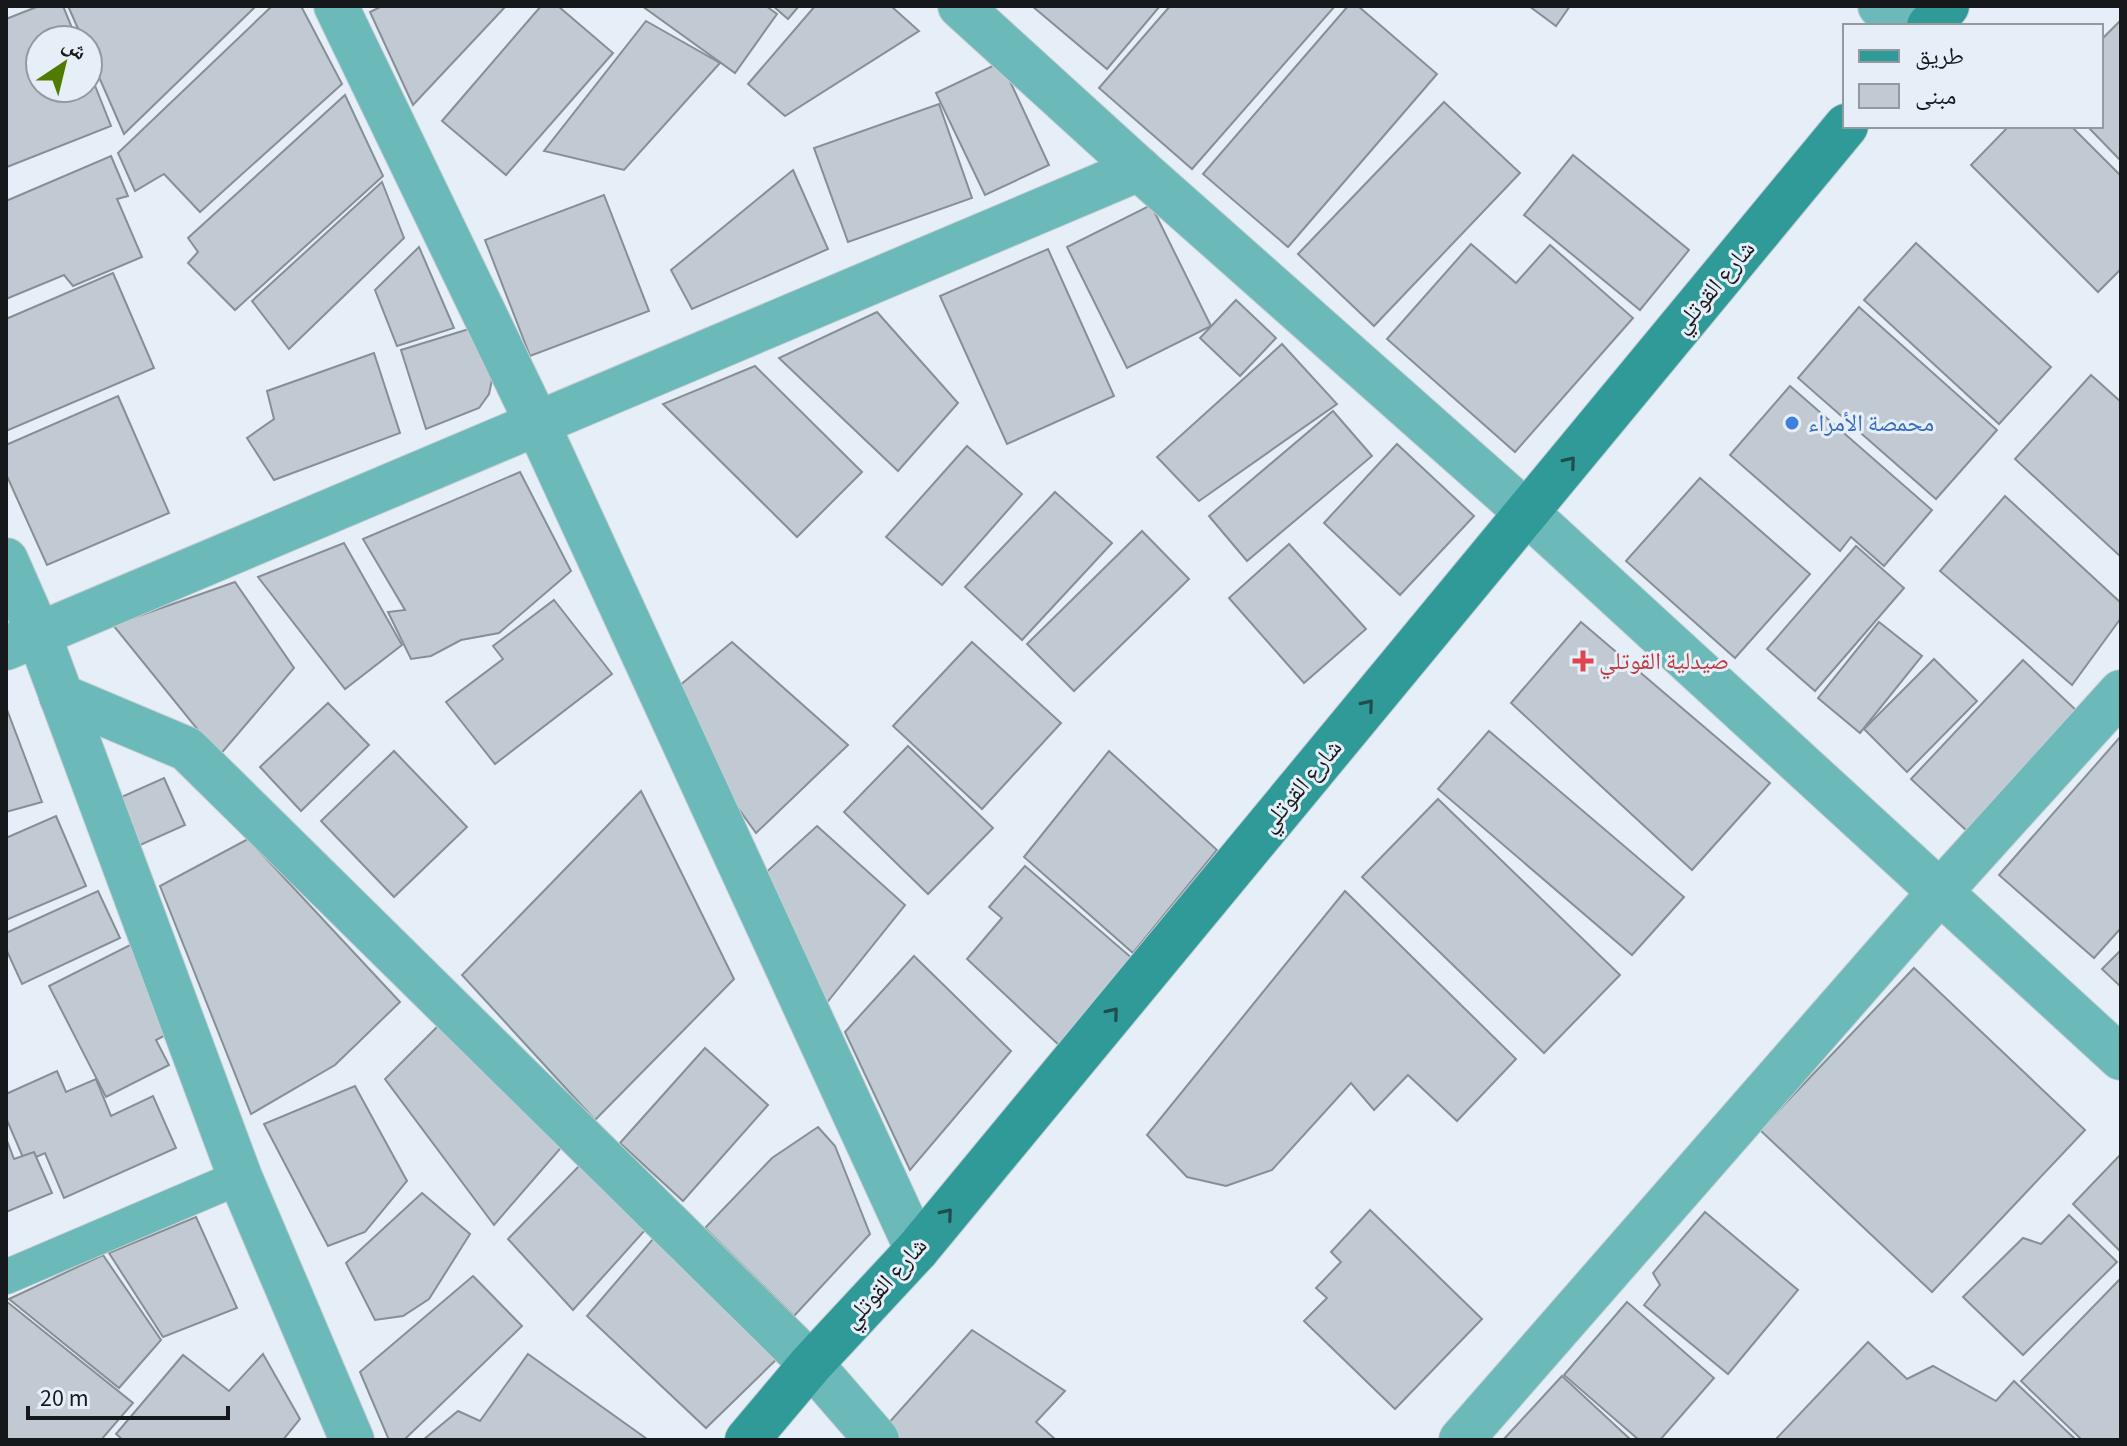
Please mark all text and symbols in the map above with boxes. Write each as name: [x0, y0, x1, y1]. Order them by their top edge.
north arrow: [24, 24, 104, 104]
legend: [1843, 24, 2103, 128]
text: ش: [56, 29, 94, 68]
text: طريق: [1915, 39, 1964, 74]
text: مبنى: [1915, 79, 1956, 114]
street label: شارع القوتلي: [1664, 233, 1764, 342]
place label: محمصة الأمراء: [1808, 406, 1934, 441]
marker: محمصة الأمراء: [1783, 414, 1801, 432]
one-way arrow: [1560, 456, 1574, 471]
place label: صيدلية القوتلي: [1599, 644, 1729, 680]
marker: صيدلية القوتلي: [1574, 652, 1592, 670]
one-way arrow: [1358, 700, 1373, 715]
street label: شارع القوتلي: [1251, 732, 1351, 841]
one-way arrow: [1103, 1008, 1118, 1023]
one-way arrow: [937, 1208, 952, 1223]
street label: شارع القوتلي: [834, 1230, 936, 1337]
scale bar: [28, 1370, 228, 1420]
text: 20 m: [40, 1381, 89, 1416]

